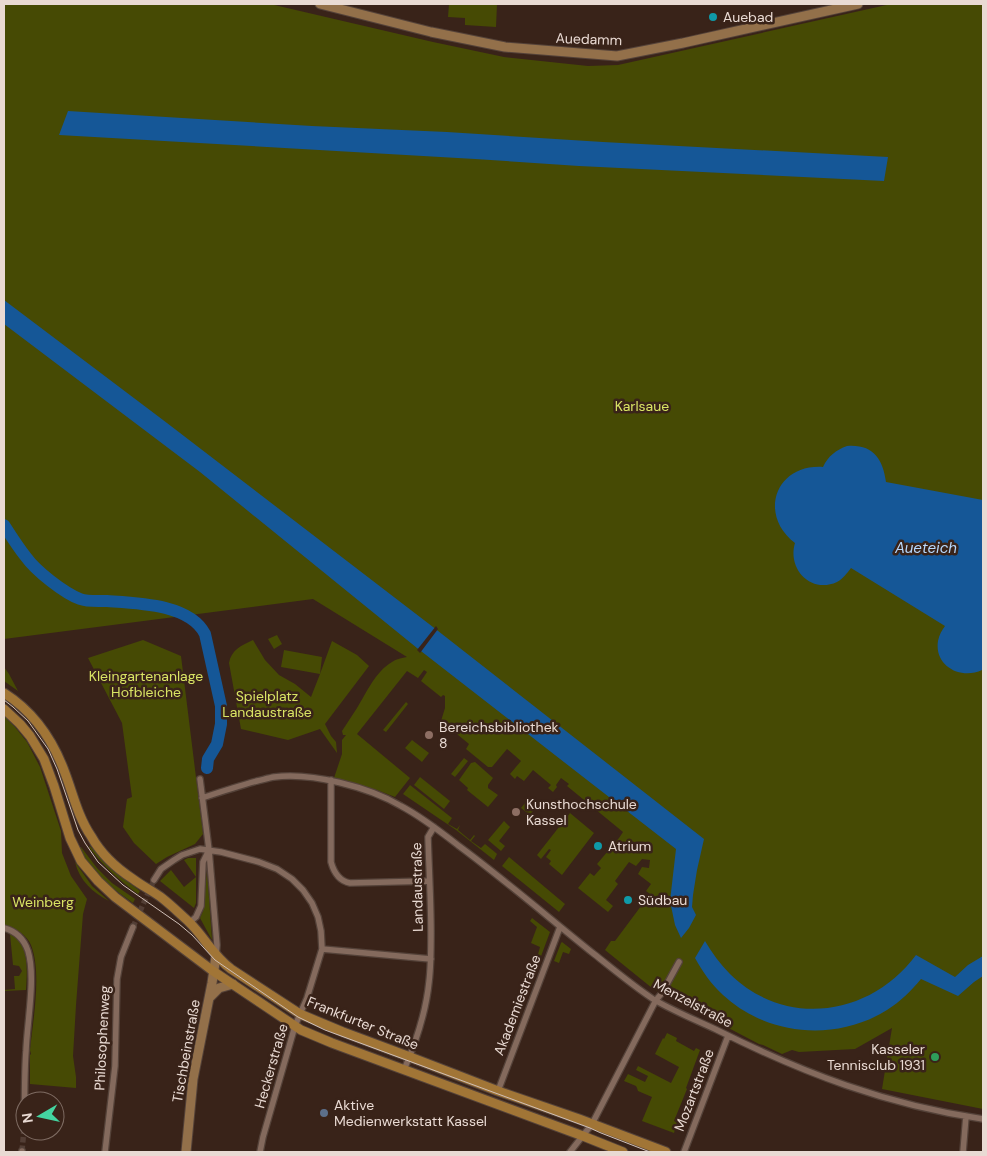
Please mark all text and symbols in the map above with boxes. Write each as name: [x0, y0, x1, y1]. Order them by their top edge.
place label: Auebad: [723, 8, 773, 26]
marker: Auebad: [707, 11, 719, 23]
street label: Auedamm: [555, 29, 623, 49]
park label: Karlsaue: [615, 397, 669, 415]
water label: Aueteich: [894, 538, 957, 558]
park label: Kleingartenanlage Hofbleiche: [89, 667, 203, 701]
park label: Spielplatz Landaustraße: [222, 687, 312, 721]
place label: Bereichsbibliothek 8: [439, 718, 559, 752]
marker: Bereichsbibliothek 8: [423, 729, 435, 741]
place label: Kunsthochschule Kassel: [526, 795, 637, 829]
marker: Kunsthochschule Kassel: [510, 806, 522, 818]
place label: Atrium: [608, 837, 651, 855]
marker: Atrium: [592, 840, 604, 852]
street label: Landaustraße: [407, 842, 427, 932]
place label: Südbau: [638, 891, 687, 909]
park label: Weinberg: [12, 893, 74, 911]
marker: Südbau: [622, 894, 634, 906]
street label: Akademiestraße: [490, 952, 544, 1058]
street label: Menzelstraße: [650, 975, 736, 1031]
street label: Philosophenweg: [90, 985, 114, 1091]
street label: Frankfurter Straße: [305, 992, 422, 1054]
street label: Tischbeinstraße: [168, 998, 204, 1104]
street label: Heckerstraße: [250, 1022, 292, 1110]
place label: Kasseler Tennisclub 1931: [827, 1040, 925, 1074]
street label: Mozartstraße: [670, 1046, 718, 1134]
marker: Kasseler Tennisclub 1931: [929, 1051, 941, 1063]
north arrow: [15, 1091, 65, 1141]
place label: Aktive Medienwerkstatt Kassel: [334, 1096, 487, 1130]
marker: Aktive Medienwerkstatt Kassel: [318, 1107, 330, 1119]
text: N: [17, 1112, 37, 1124]

